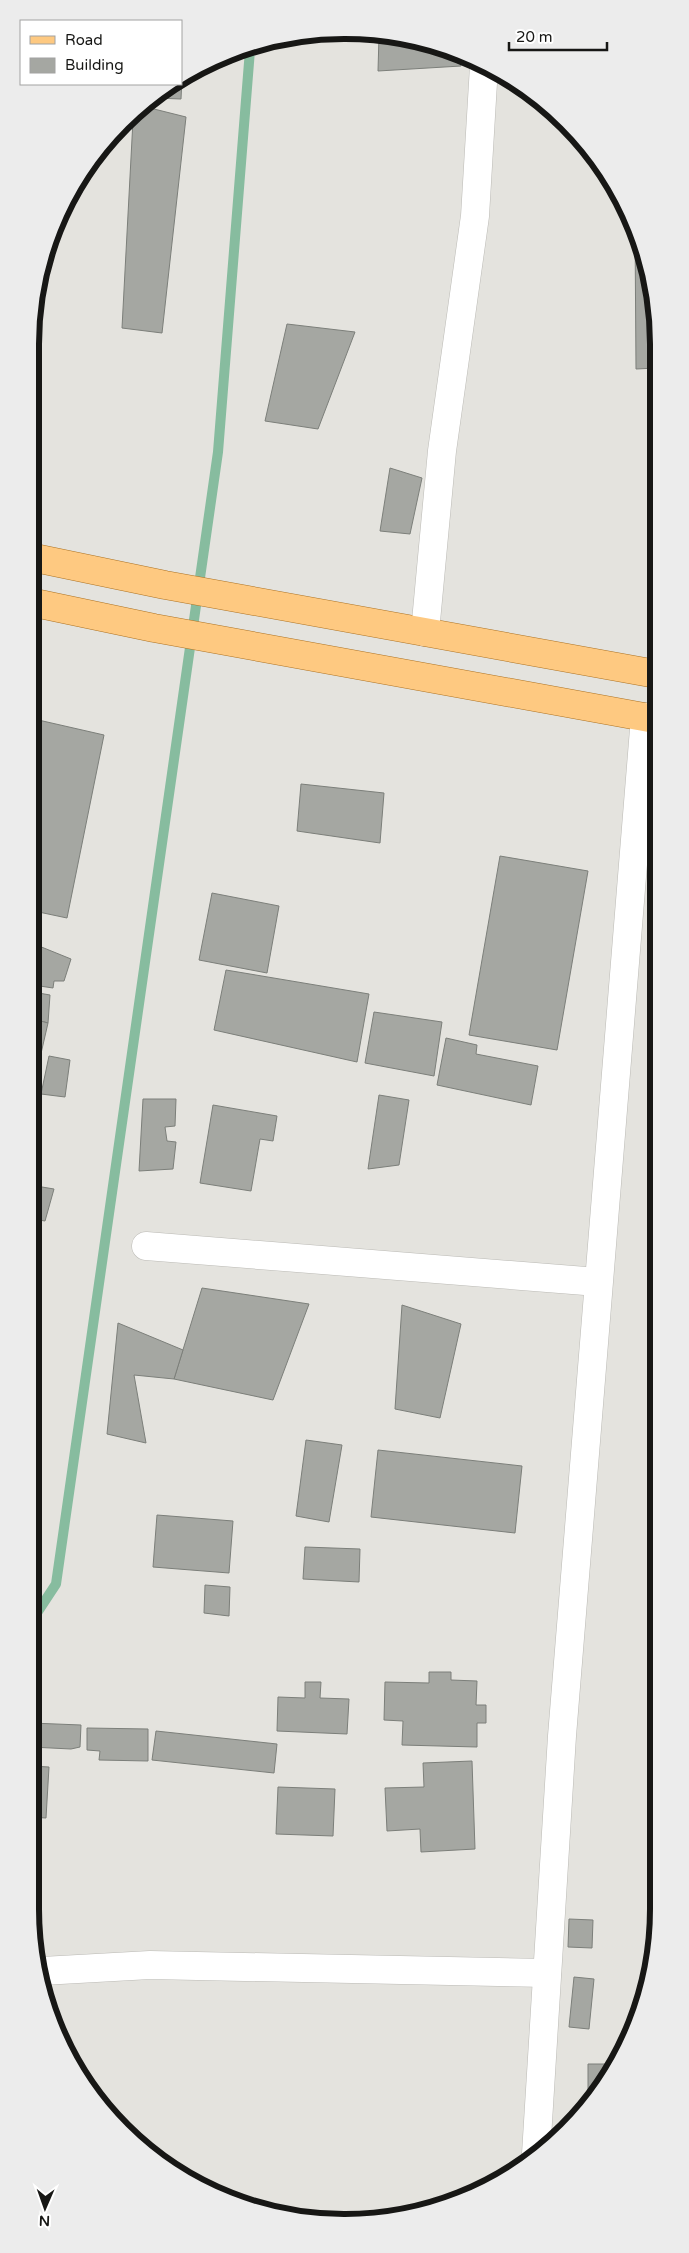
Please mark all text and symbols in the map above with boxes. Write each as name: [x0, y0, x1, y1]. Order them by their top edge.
legend: [20, 20, 182, 85]
scale bar: [509, 20, 606, 52]
text: 20 m: [516, 28, 553, 46]
text: Road: [65, 31, 103, 49]
text: Building: [65, 56, 124, 74]
north arrow: [20, 2183, 70, 2233]
text: N: [39, 2212, 50, 2229]

